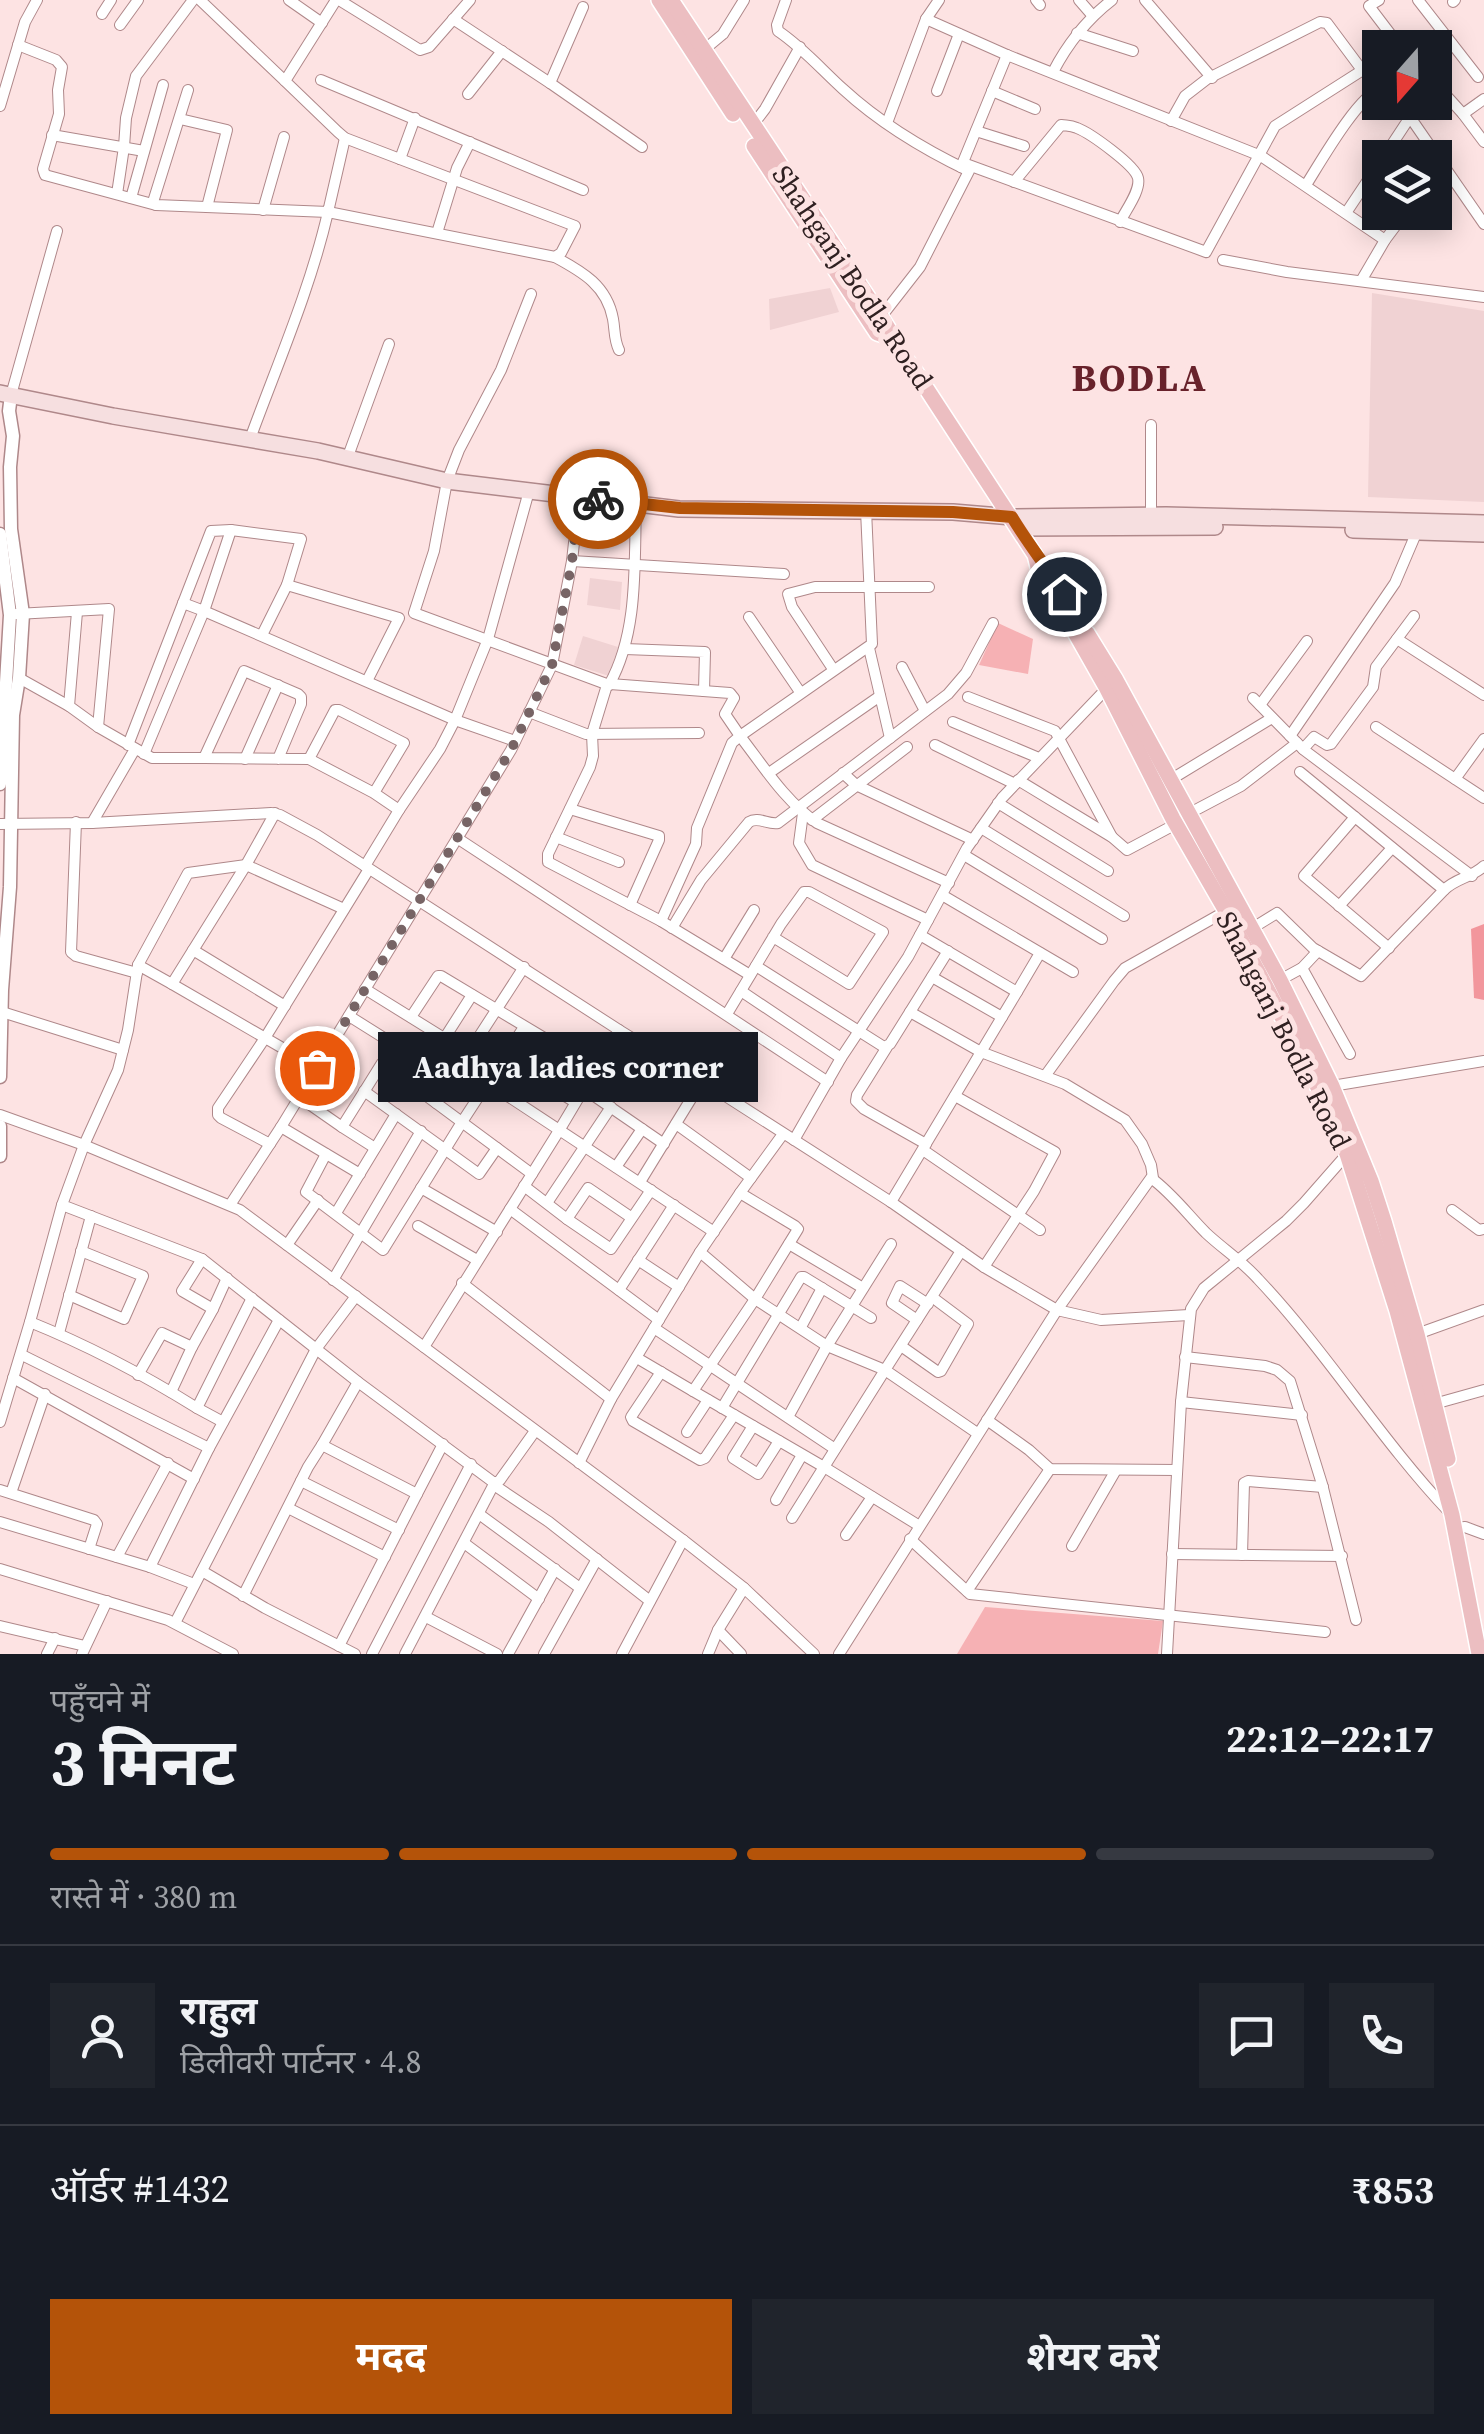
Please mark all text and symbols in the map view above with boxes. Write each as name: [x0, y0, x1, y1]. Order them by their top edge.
north arrow: [1362, 30, 1452, 120]
map controls: [1362, 30, 1452, 230]
button: layers: [1362, 140, 1452, 230]
street label: Shahganj Bodla Road: [764, 158, 942, 397]
district label: BODLA: [1072, 352, 1208, 404]
courier: [548, 449, 648, 549]
icon: bike: [571, 472, 626, 527]
pin: [1022, 552, 1107, 637]
icon: home: [1037, 567, 1092, 622]
street label: Shahganj Bodla Road: [1208, 904, 1361, 1156]
pin: [275, 1026, 360, 1111]
callout: Aadhya ladies corner: [377, 1033, 757, 1103]
icon: bag: [290, 1041, 345, 1096]
text: Aadhya ladies corner: [413, 1045, 723, 1089]
text: पहुँचने में: [50, 1679, 150, 1723]
text: 22:12–22:17: [1226, 1713, 1434, 1765]
text: 3 मिनट: [50, 1718, 236, 1807]
text: रास्ते में · 380 m: [50, 1875, 237, 1919]
button: person: [50, 1983, 155, 2088]
button: chat: [1199, 1983, 1304, 2088]
button: phone: [1329, 1983, 1434, 2088]
text: राहुल: [180, 1985, 257, 2037]
text: डिलीवरी पार्टनर · 4.8: [180, 2040, 422, 2084]
text: ऑर्डर #1432: [50, 2163, 230, 2215]
text: ₹853: [1352, 2164, 1434, 2216]
button: मदद: [50, 2299, 732, 2414]
button: शेयर करें: [752, 2299, 1434, 2414]

